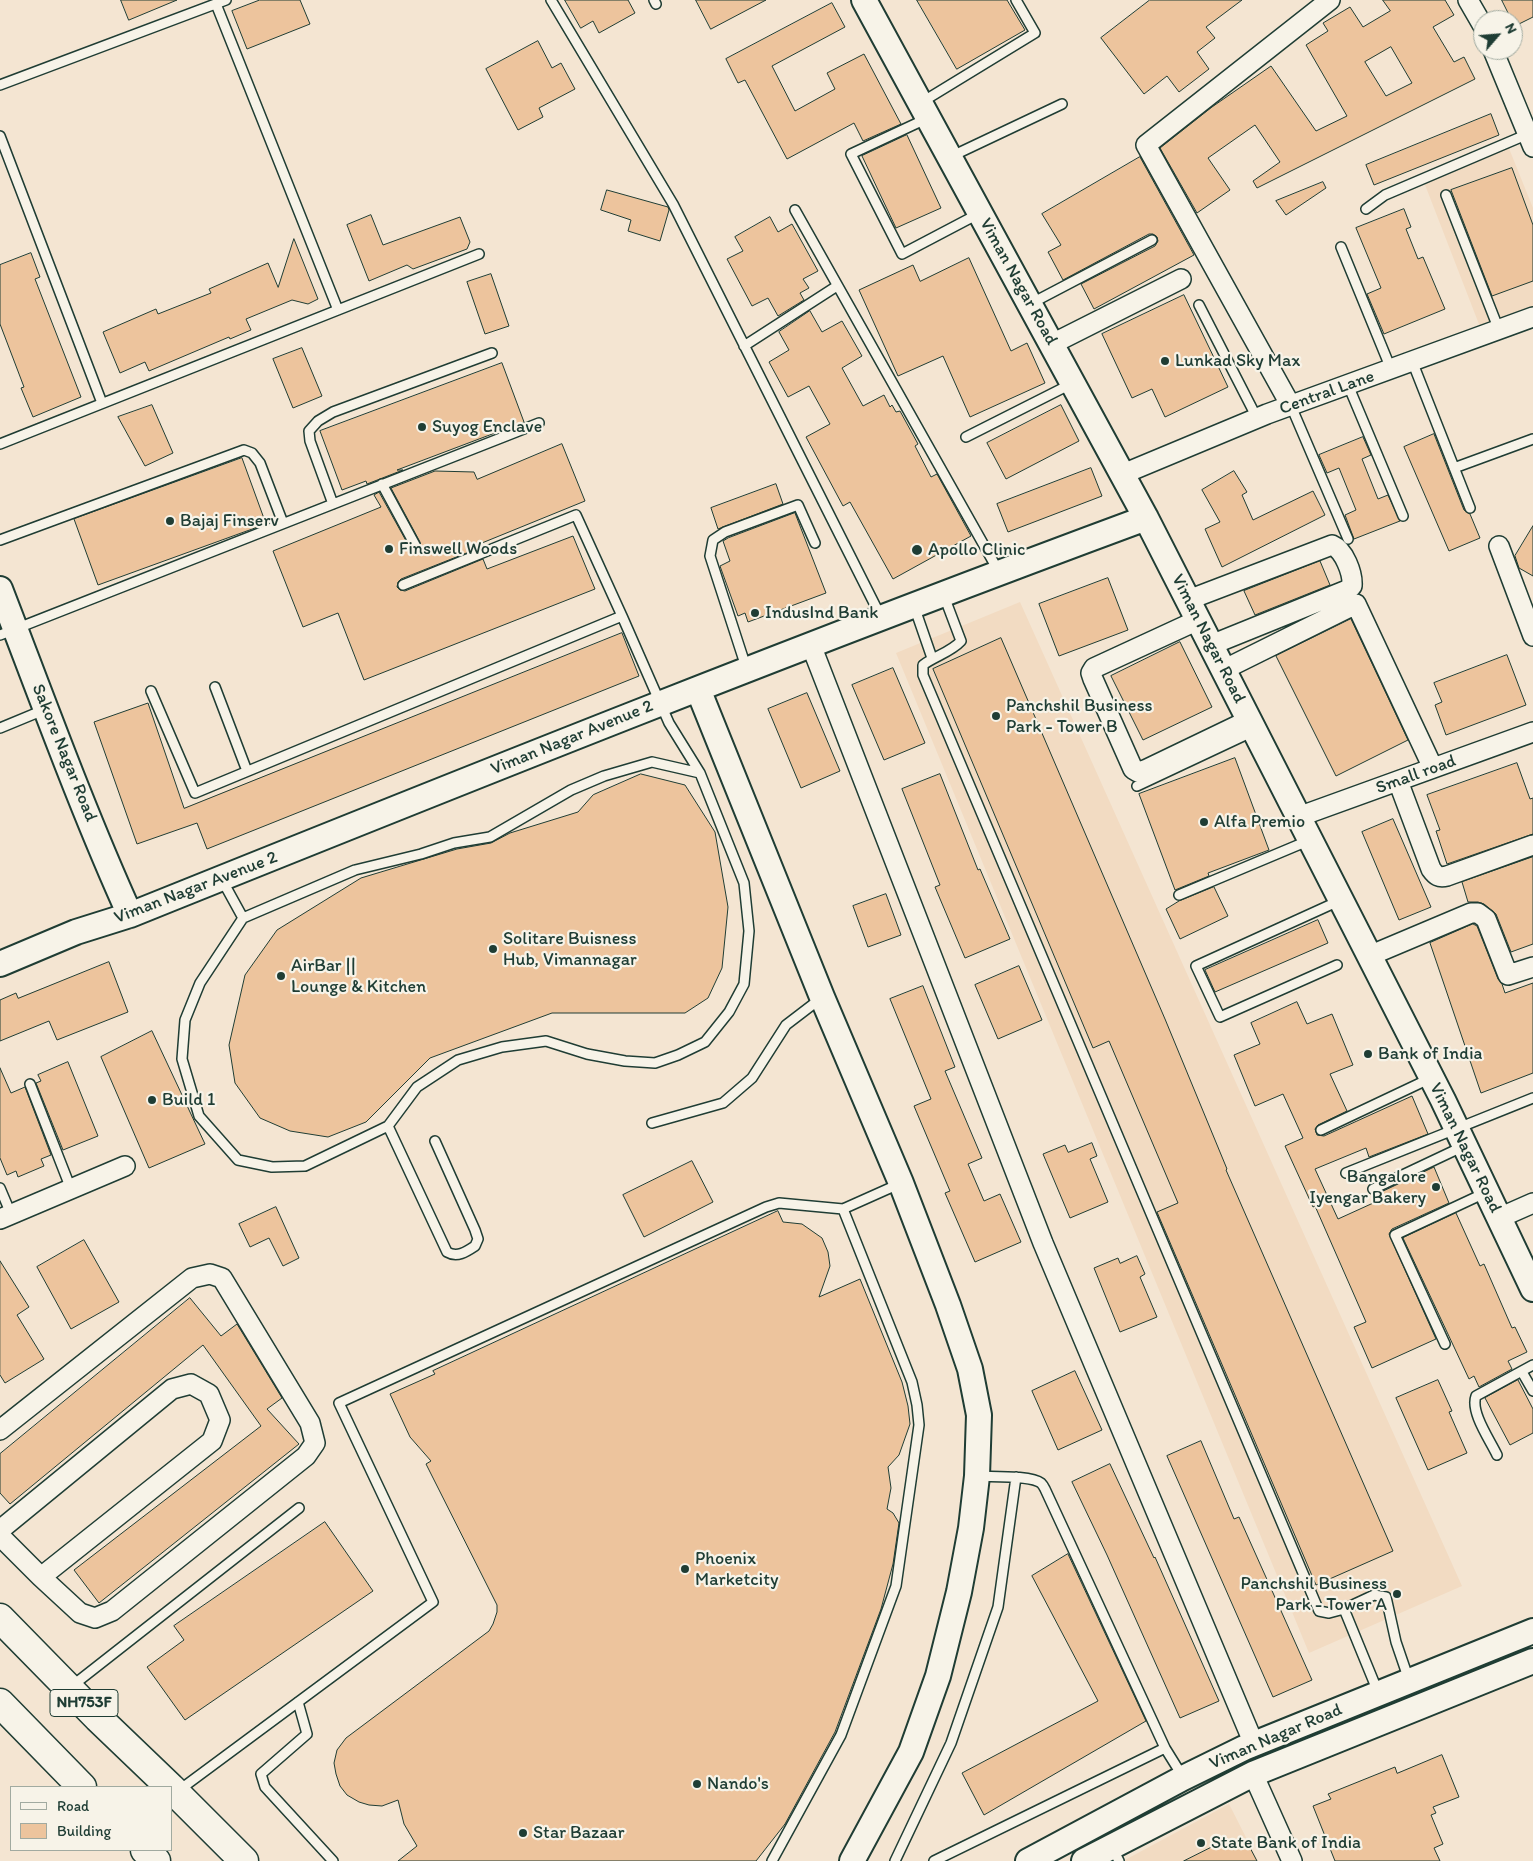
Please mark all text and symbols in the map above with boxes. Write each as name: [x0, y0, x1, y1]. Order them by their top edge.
north arrow: [1473, 10, 1523, 60]
text: N: [1501, 20, 1521, 36]
street label: Viman Nagar Road: [974, 215, 1062, 349]
place label: Lunkad Sky Max: [1175, 350, 1300, 372]
marker: Lunkad Sky Max: [1159, 355, 1171, 367]
street label: Central Lane: [1277, 366, 1377, 420]
place label: Suyog Enclave: [432, 416, 542, 438]
marker: Suyog Enclave: [416, 421, 428, 433]
place label: Bajaj Finserv: [180, 510, 279, 532]
marker: Bajaj Finserv: [164, 515, 176, 527]
place label: Finswell Woods: [399, 538, 517, 560]
place label: Apollo Clinic: [928, 539, 1026, 561]
marker: Finswell Woods: [383, 543, 395, 555]
marker: Apollo Clinic: [910, 543, 924, 557]
street label: Viman Nagar Road: [1166, 571, 1250, 707]
place label: IndusInd Bank: [765, 602, 878, 624]
marker: IndusInd Bank: [749, 607, 761, 619]
street label: Sakore Nagar Road: [27, 681, 101, 825]
place label: Panchshil Business Park - Tower B: [1006, 695, 1153, 738]
street label: Viman Nagar Avenue 2: [488, 696, 656, 780]
marker: Panchshil Business Park - Tower B: [990, 710, 1002, 722]
street label: Small road: [1373, 751, 1459, 799]
place label: Alfa Premio: [1214, 811, 1305, 833]
marker: Alfa Premio: [1198, 816, 1210, 828]
street label: Viman Nagar Avenue 2: [111, 847, 281, 929]
place label: Solitare Buisness Hub, Vimannagar: [503, 928, 637, 971]
marker: Solitare Buisness Hub, Vimannagar: [487, 943, 499, 955]
place label: AirBar || Lounge & Kitchen: [291, 955, 426, 998]
marker: AirBar || Lounge & Kitchen: [275, 970, 287, 982]
place label: Bank of India: [1378, 1043, 1482, 1065]
marker: Bank of India: [1362, 1048, 1374, 1060]
street label: Viman Nagar Road: [1424, 1079, 1506, 1217]
place label: Build 1: [162, 1089, 215, 1111]
marker: Build 1: [146, 1094, 158, 1106]
place label: Bangalore Iyengar Bakery: [1309, 1166, 1426, 1208]
marker: Bangalore Iyengar Bakery: [1430, 1181, 1442, 1193]
place label: Phoenix Marketcity: [695, 1548, 778, 1590]
marker: Phoenix Marketcity: [679, 1563, 691, 1575]
place label: Panchshil Business Park - Tower A: [1240, 1573, 1387, 1616]
marker: Panchshil Business Park - Tower A: [1391, 1588, 1403, 1600]
road number: NH753F: [50, 1690, 118, 1716]
street label: Viman Nagar Road: [1206, 1699, 1346, 1775]
place label: Nando's: [707, 1773, 769, 1795]
marker: Nando's: [691, 1778, 703, 1790]
legend: [10, 1786, 172, 1851]
text: Road: [57, 1797, 89, 1815]
text: Building: [57, 1822, 111, 1840]
place label: Star Bazaar: [533, 1822, 624, 1844]
marker: Star Bazaar: [517, 1827, 529, 1839]
place label: State Bank of India: [1211, 1832, 1361, 1854]
marker: State Bank of India: [1195, 1837, 1207, 1849]

